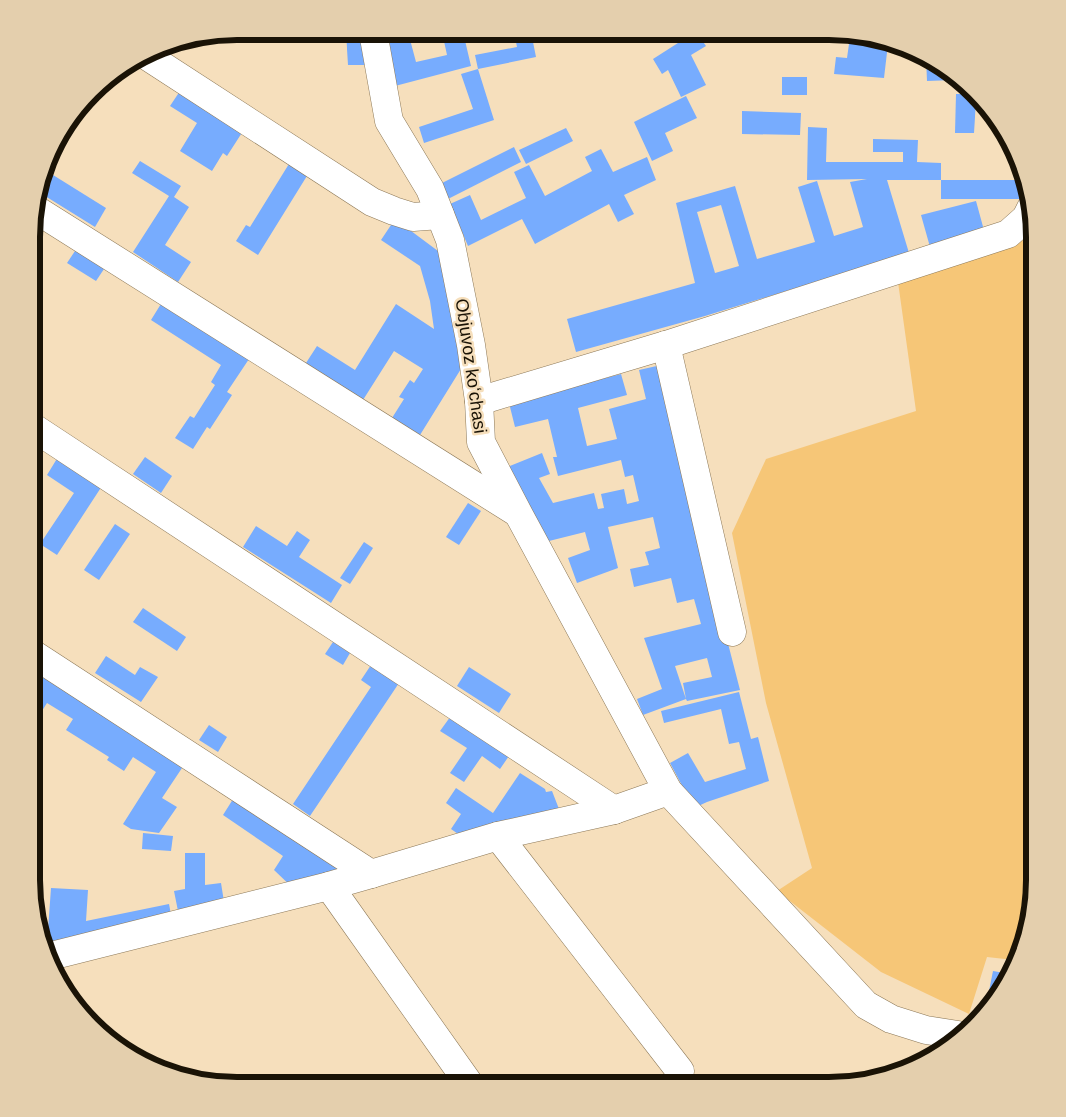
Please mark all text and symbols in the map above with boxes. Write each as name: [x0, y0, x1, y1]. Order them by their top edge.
street label: Objuvoz koʻchasi: [452, 297, 490, 435]

